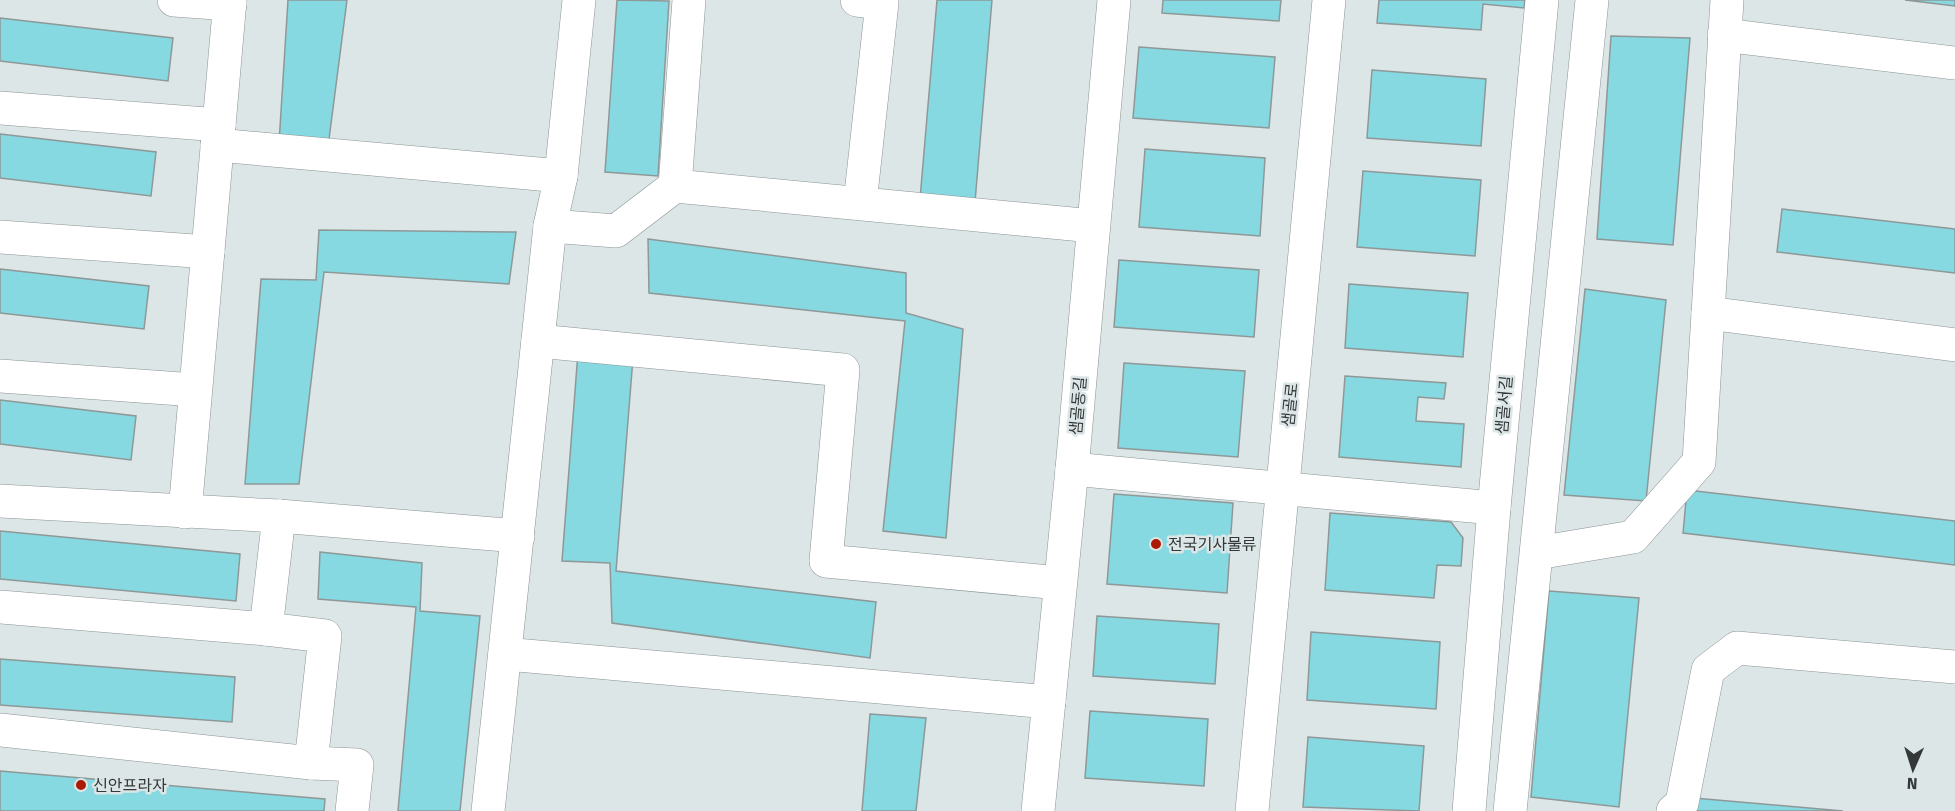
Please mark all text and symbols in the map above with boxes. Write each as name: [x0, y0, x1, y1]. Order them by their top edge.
street label: 샘골서길: [1492, 375, 1516, 435]
street label: 샘골동길: [1066, 376, 1090, 436]
street label: 샘골로: [1278, 382, 1302, 428]
place label: 전국기사물류: [1168, 535, 1257, 554]
marker: 전국기사물류: [1149, 537, 1163, 551]
north arrow: [1883, 739, 1943, 799]
text: N: [1906, 774, 1918, 793]
place label: 신안프라자: [93, 776, 167, 795]
marker: 신안프라자: [74, 778, 88, 792]

